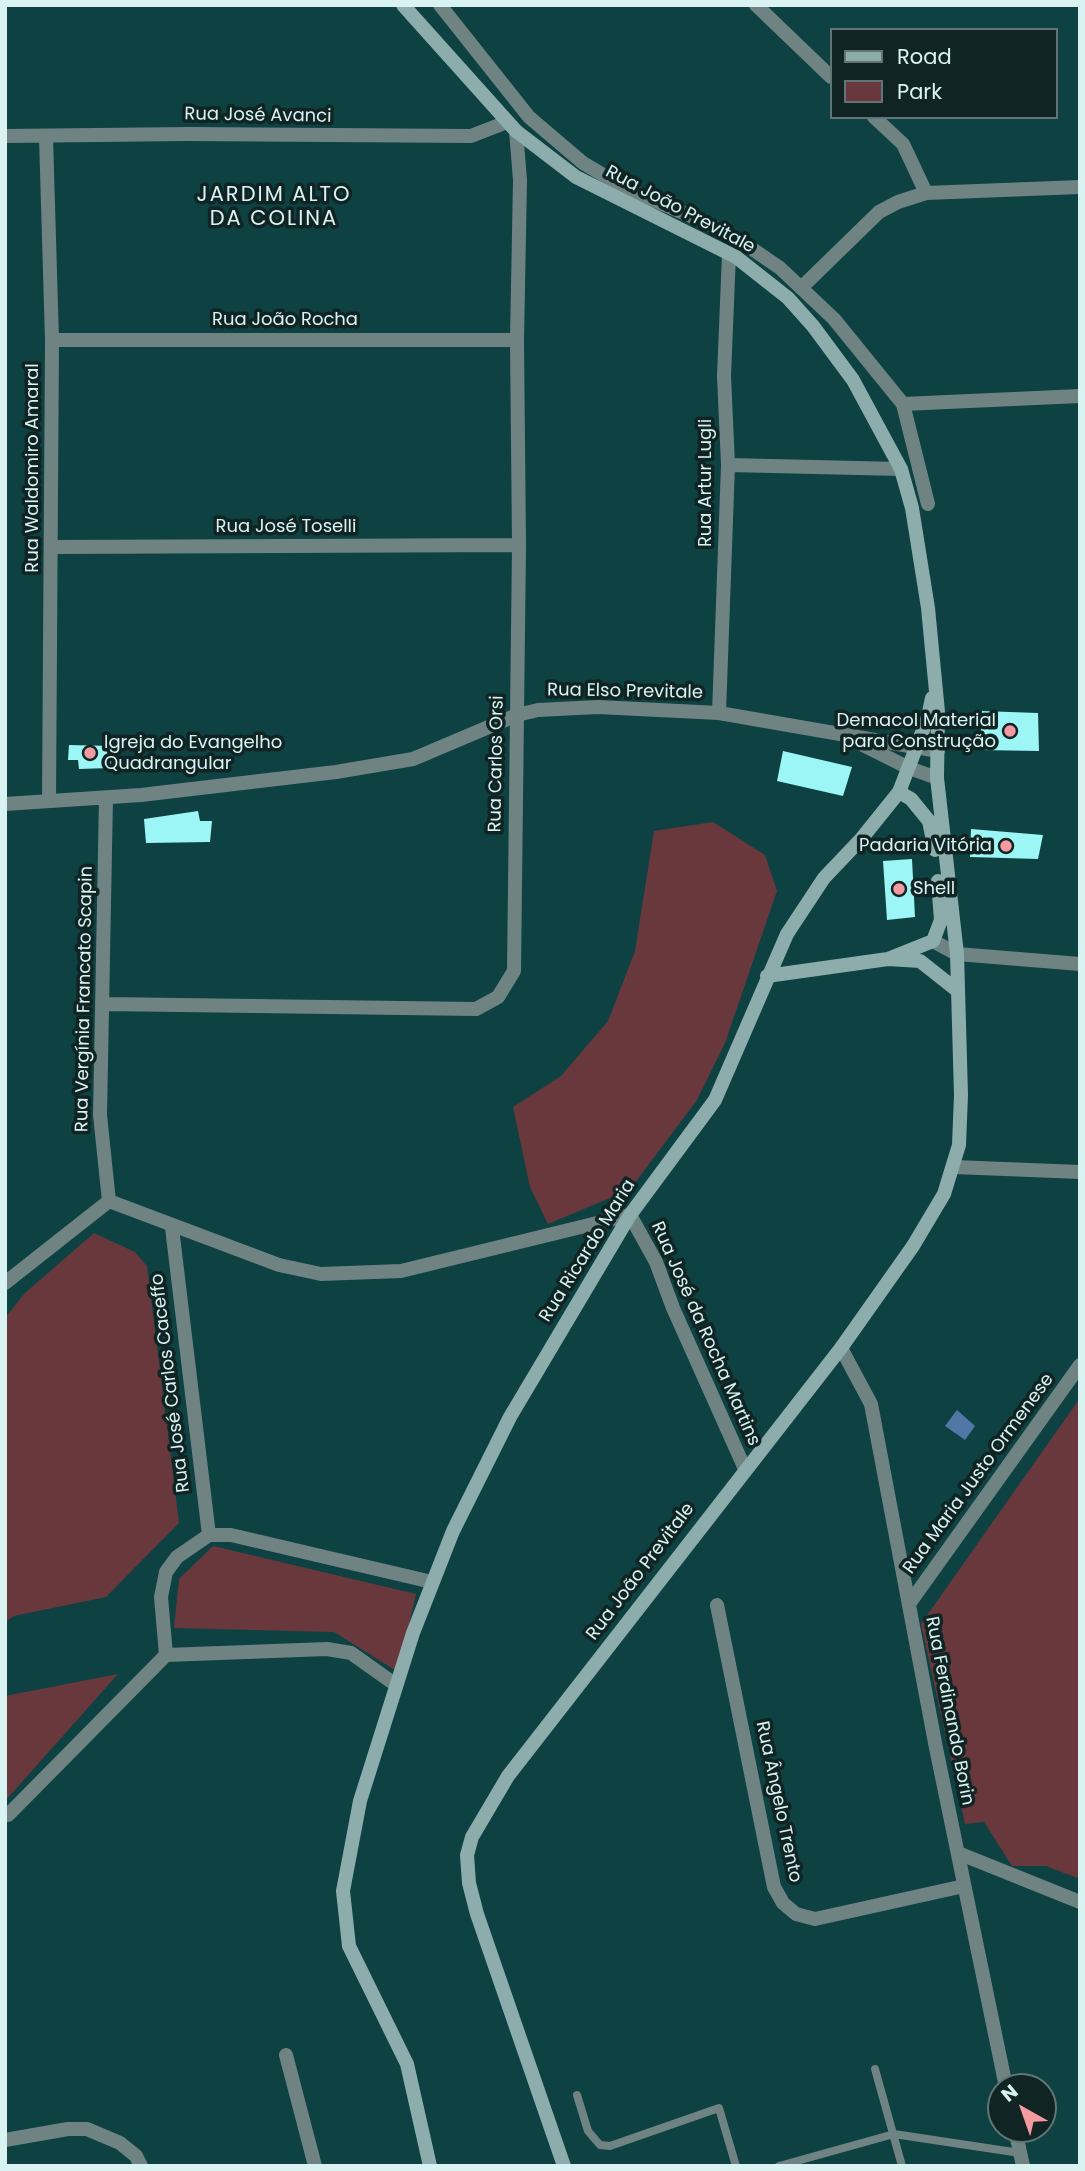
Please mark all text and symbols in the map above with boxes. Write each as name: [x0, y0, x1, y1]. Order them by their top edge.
legend: [830, 28, 1057, 119]
text: Road: [897, 42, 952, 71]
text: Park: [897, 77, 942, 106]
street label: Rua José Avanci: [184, 104, 332, 128]
street label: Rua João Previtale: [602, 161, 758, 259]
district label: JARDIM ALTO DA COLINA: [198, 183, 350, 233]
street label: Rua João Rocha: [212, 309, 358, 331]
street label: Rua Waldomiro Amaral: [22, 363, 44, 573]
street label: Rua Artur Lugli: [695, 419, 717, 547]
street label: Rua José Toselli: [216, 516, 356, 538]
street label: Rua Elso Previtale: [547, 680, 703, 704]
street label: Rua Carlos Orsi: [485, 695, 509, 833]
place label: Demacol Material para Construção: [837, 710, 996, 752]
marker: Demacol Material para Construção: [1002, 723, 1018, 739]
place label: Igreja do Evangelho Quadrangular: [104, 732, 282, 774]
marker: Igreja do Evangelho Quadrangular: [82, 745, 98, 761]
place label: Padaria Vitória: [859, 835, 992, 857]
marker: Padaria Vitória: [998, 838, 1014, 854]
street label: Rua Vergínia Francato Scapin: [72, 866, 98, 1132]
place label: Shell: [913, 878, 955, 900]
marker: Shell: [891, 881, 907, 897]
street label: Rua Ricardo Maria: [535, 1176, 641, 1326]
street label: Rua José da Rocha Martins: [646, 1219, 764, 1449]
street label: Rua José Carlos Caceffo: [147, 1272, 195, 1494]
street label: Rua Maria Justo Ormenese: [899, 1370, 1059, 1578]
street label: Rua João Previtale: [582, 1499, 700, 1645]
street label: Rua Ferdinando Borin: [920, 1615, 978, 1807]
street label: Rua Ângelo Trento: [750, 1719, 806, 1885]
north arrow: [987, 2073, 1057, 2143]
text: N: [995, 2078, 1024, 2108]

